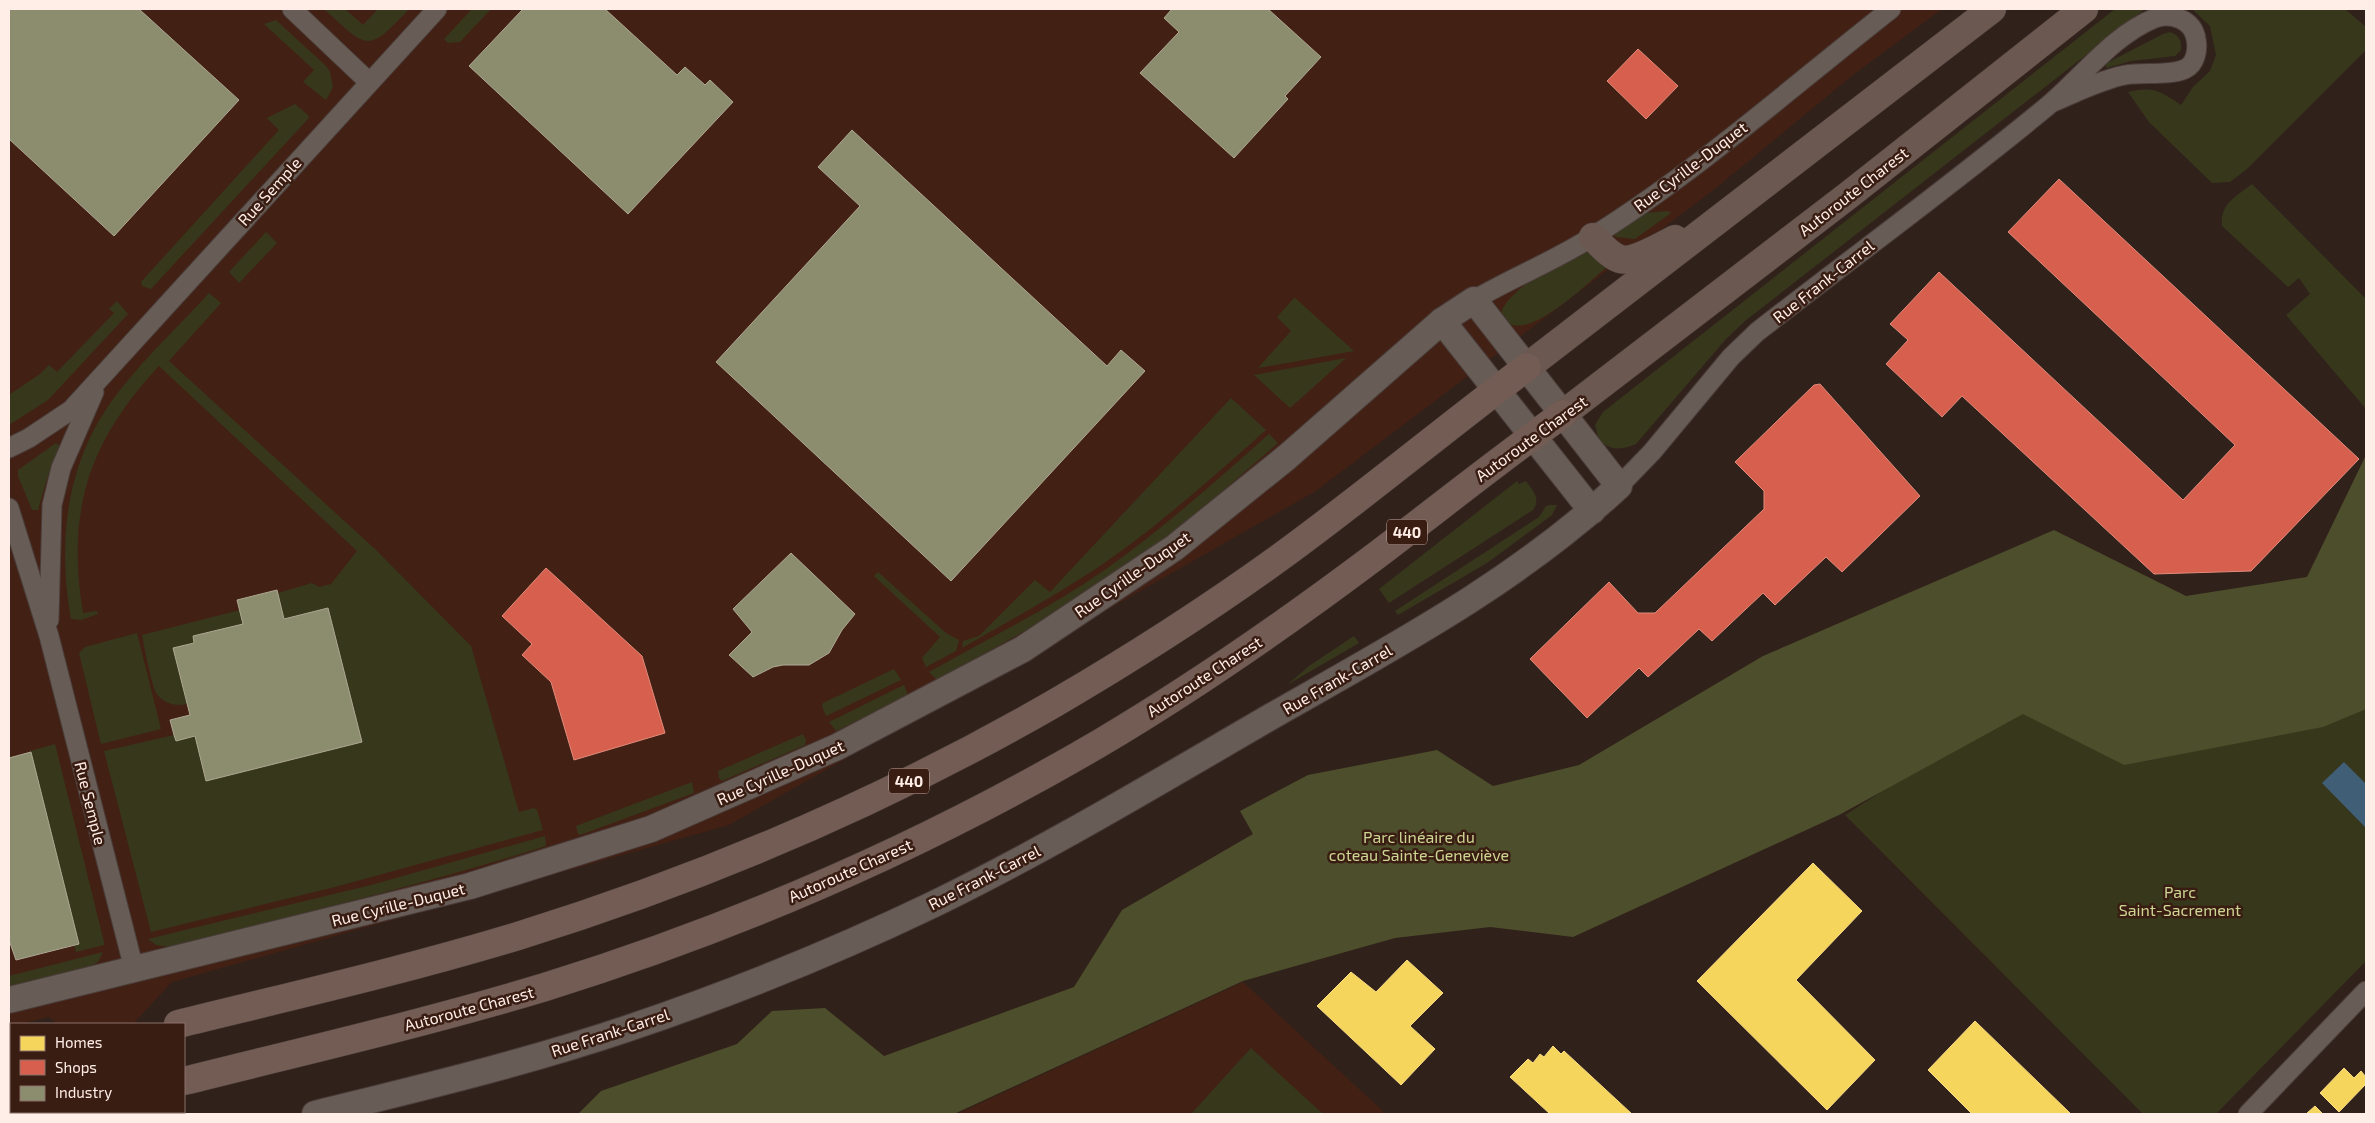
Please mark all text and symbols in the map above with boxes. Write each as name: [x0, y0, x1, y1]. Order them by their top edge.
street label: Rue Cyrille-Duquet: [1630, 117, 1750, 215]
street label: Autoroute Charest: [1795, 143, 1911, 239]
street label: Rue Semple: [233, 153, 305, 229]
street label: Rue Frank-Carrel: [1769, 236, 1877, 326]
street label: Autoroute Charest: [1472, 391, 1590, 485]
road number: 440: [1387, 520, 1427, 544]
street label: Rue Cyrille-Duquet: [1070, 527, 1194, 621]
street label: Autoroute Charest: [1143, 632, 1265, 720]
street label: Rue Frank-Carrel: [1279, 640, 1395, 718]
street label: Rue Cyrille-Duquet: [714, 735, 846, 809]
street label: Rue Semple: [71, 759, 111, 847]
road number: 440: [889, 768, 929, 794]
park label: Parc linéaire du coteau Sainte-Geneviève: [1329, 827, 1509, 864]
street label: Autoroute Charest: [785, 834, 915, 906]
street label: Rue Frank-Carrel: [925, 841, 1043, 913]
street label: Rue Cyrille-Duquet: [329, 878, 467, 930]
park label: Parc Saint-Sacrement: [2119, 882, 2241, 919]
street label: Autoroute Charest: [402, 982, 536, 1034]
street label: Rue Frank-Carrel: [549, 1004, 672, 1060]
legend: [10, 1023, 185, 1113]
text: Homes: [55, 1033, 102, 1051]
text: Shops: [55, 1058, 97, 1076]
text: Industry: [55, 1083, 112, 1101]

